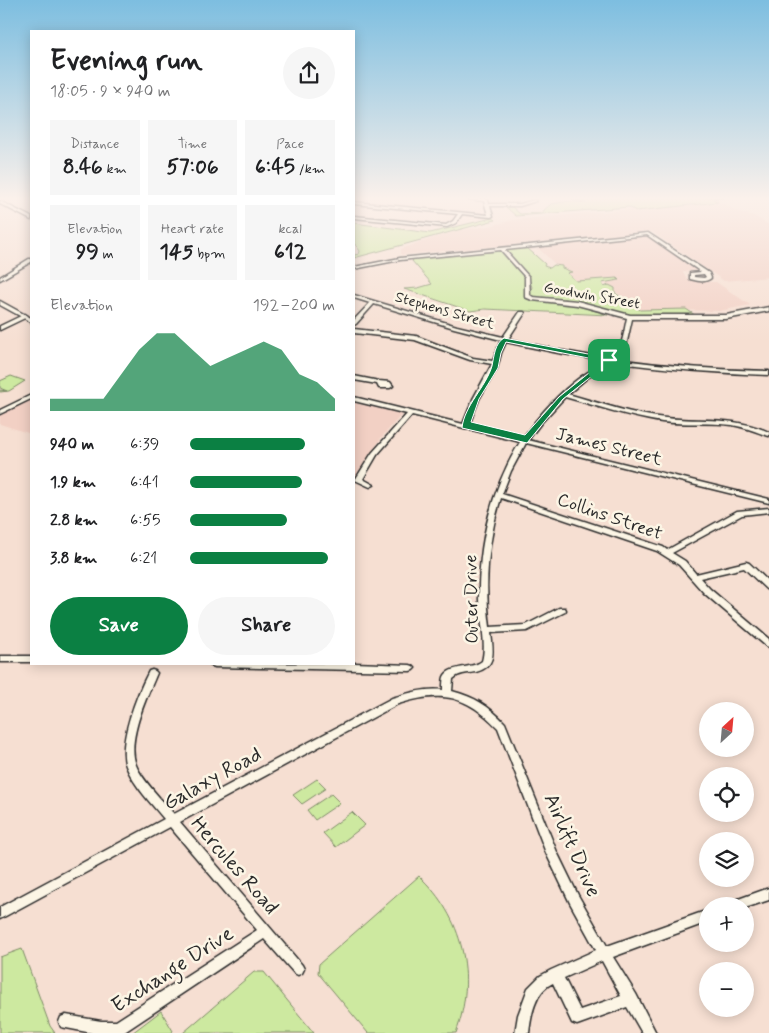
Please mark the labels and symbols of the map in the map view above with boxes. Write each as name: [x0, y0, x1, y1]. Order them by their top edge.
street label: Goodwin Street: [542, 278, 642, 314]
street label: Stephens Street: [393, 287, 497, 335]
pin: [588, 339, 630, 381]
street label: James Street: [553, 422, 665, 472]
street label: Collins Street: [554, 488, 666, 546]
street label: Outer Drive: [459, 554, 485, 644]
north arrow: [699, 702, 754, 758]
street label: Galaxy Road: [158, 740, 267, 817]
street label: Airlift Drive: [537, 789, 607, 902]
street label: Hercules Road: [184, 811, 285, 921]
street label: Exchange Drive: [106, 920, 240, 1021]

